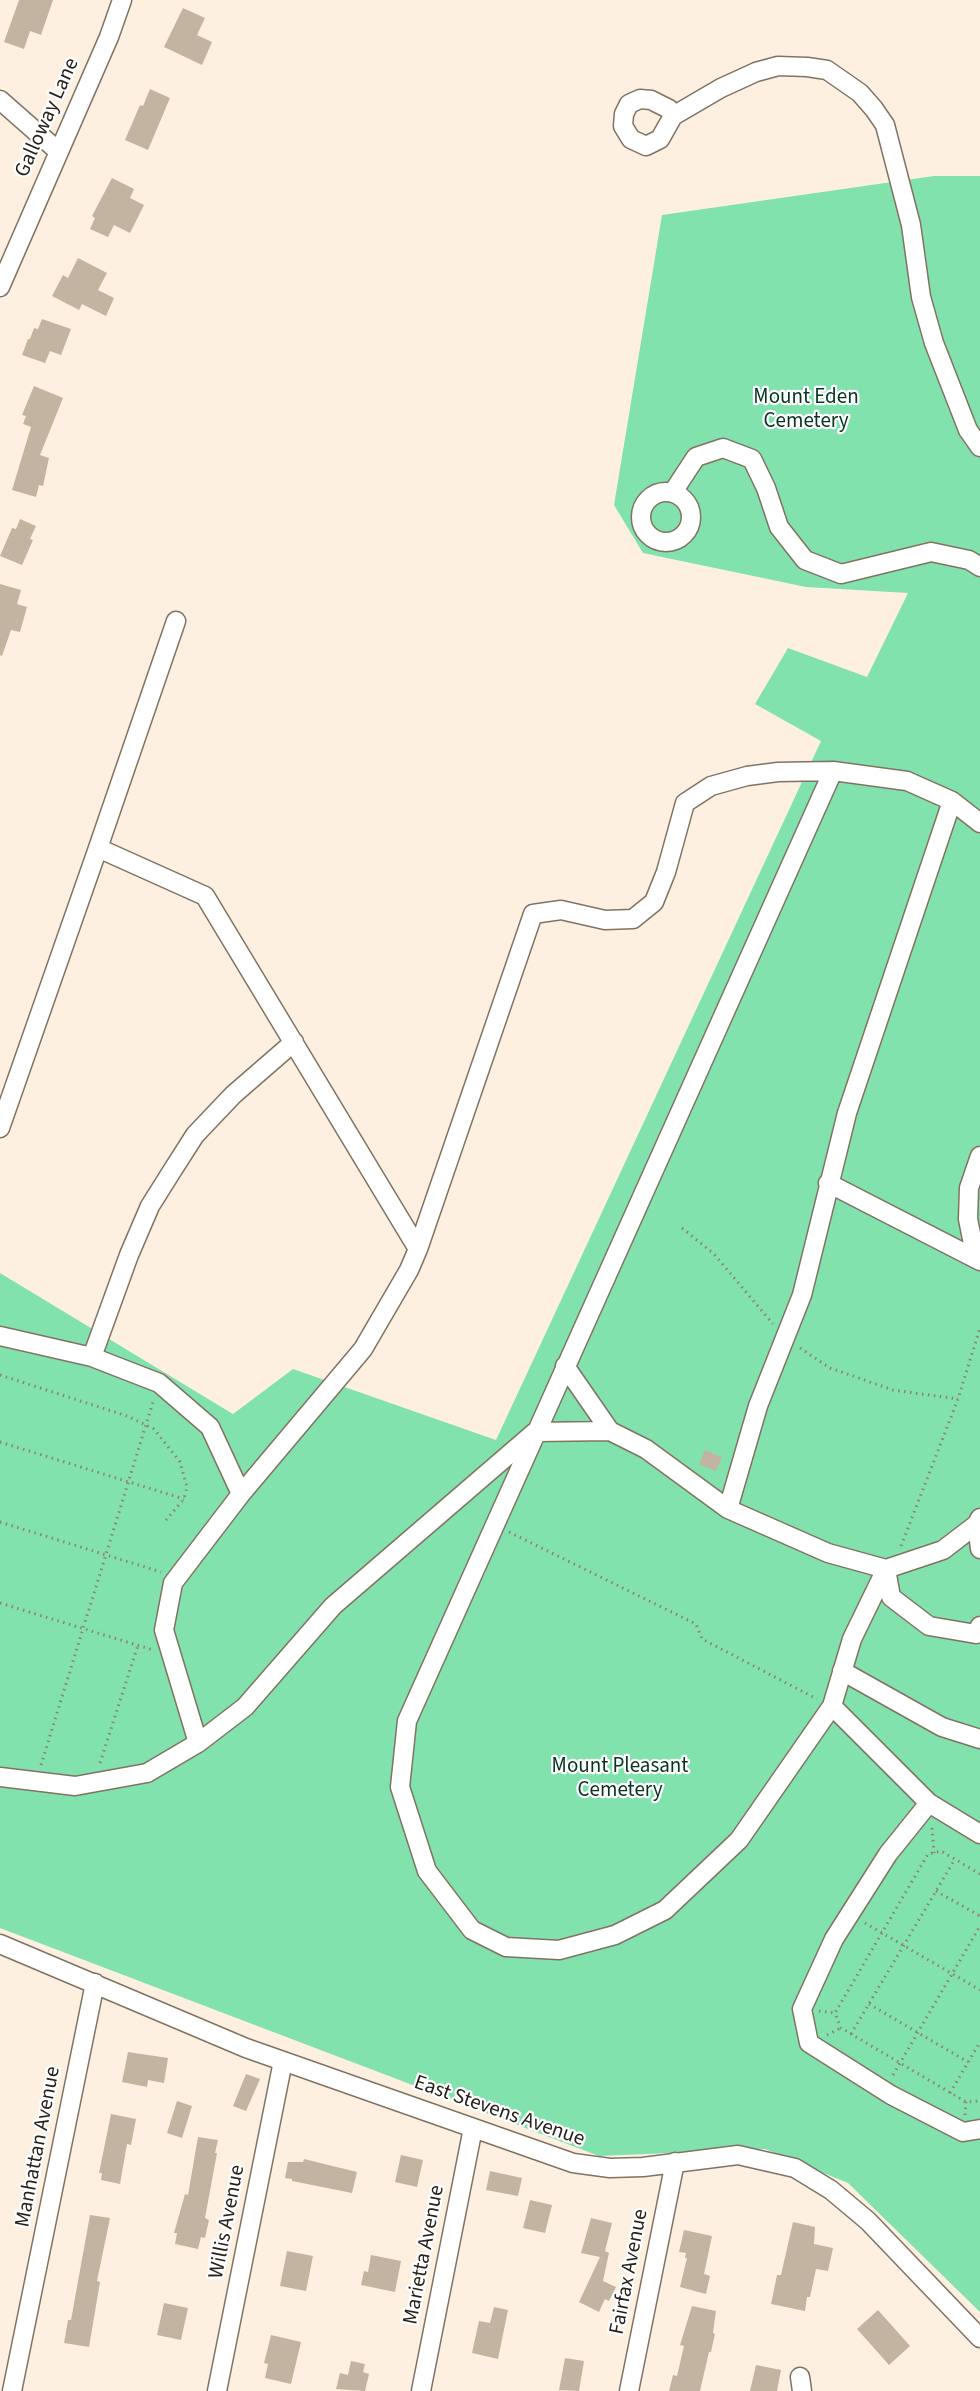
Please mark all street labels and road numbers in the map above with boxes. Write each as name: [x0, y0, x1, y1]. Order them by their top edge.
street label: Galloway Lane: [11, 55, 85, 181]
street label: Manhattan Avenue: [11, 2064, 67, 2230]
street label: East Stevens Avenue: [410, 2071, 588, 2153]
street label: Willis Avenue: [205, 2163, 251, 2281]
street label: Marietta Avenue: [399, 2183, 451, 2327]
street label: Fairfax Avenue: [605, 2207, 655, 2337]

